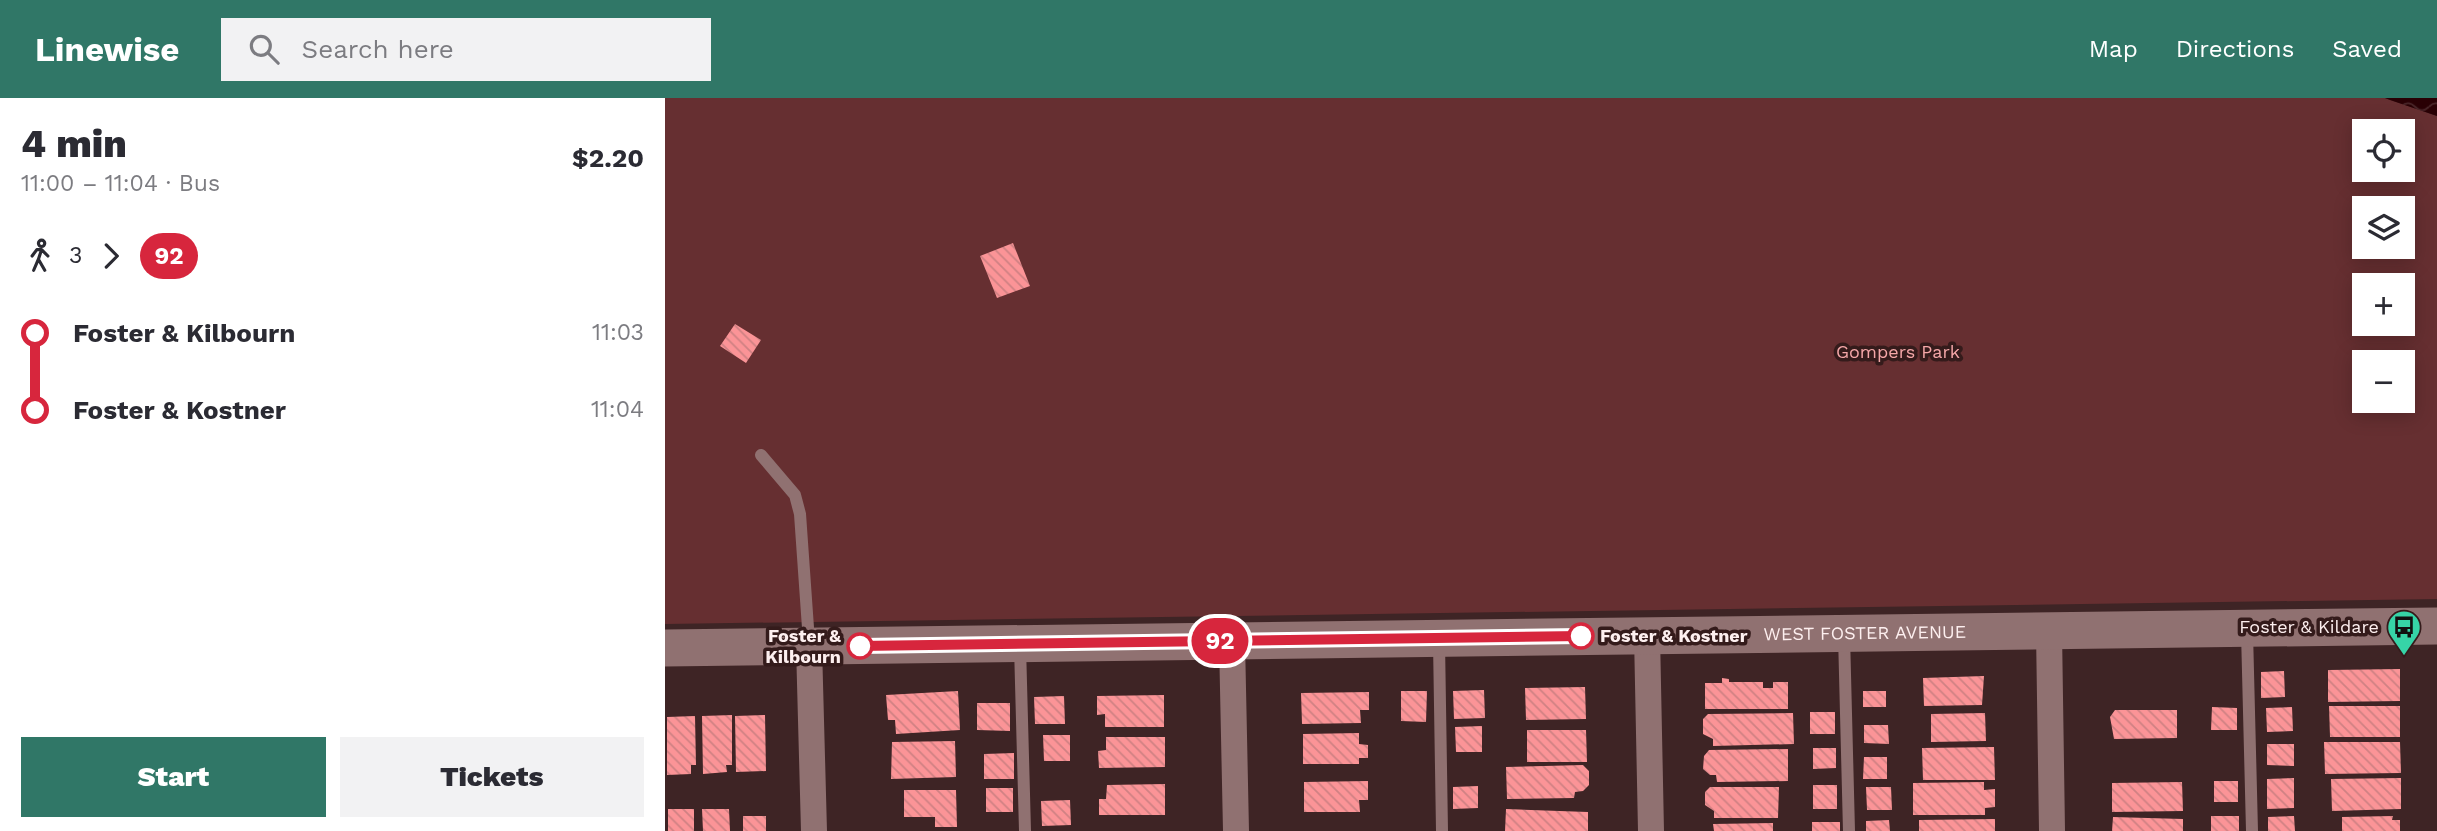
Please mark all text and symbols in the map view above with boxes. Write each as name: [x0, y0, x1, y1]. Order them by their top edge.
search box: [221, 18, 711, 81]
text: Linewise: [35, 30, 179, 69]
icon: search: [245, 30, 283, 68]
text: Search here: [301, 34, 454, 64]
text: Map: [2089, 35, 2138, 63]
text: Directions: [2176, 35, 2294, 63]
text: Saved: [2332, 35, 2402, 63]
map controls: [2352, 119, 2415, 413]
button: locate: [2352, 119, 2415, 182]
text: 4 min: [21, 122, 127, 166]
text: $2.20: [572, 143, 644, 173]
text: 11:00 – 11:04 · Bus: [21, 170, 220, 197]
button: layers: [2352, 196, 2415, 259]
icon: walk: [21, 237, 59, 275]
icon: forward: [92, 237, 130, 275]
text: 3: [69, 242, 82, 269]
text: 92: [154, 242, 184, 270]
button: +: [2352, 273, 2415, 336]
text: Foster & Kilbourn: [73, 318, 295, 348]
text: 11:03: [592, 319, 644, 346]
park label: Gompers Park: [1836, 341, 1960, 362]
button: −: [2352, 350, 2415, 413]
text: Foster & Kostner: [73, 395, 286, 425]
text: 11:04: [591, 396, 644, 423]
bus stop icon: Foster & Kildare: [2385, 608, 2423, 657]
place label: Foster & Kildare: [2239, 616, 2379, 637]
line badge: 92: [1189, 618, 1251, 664]
street label: WEST FOSTER AVENUE: [1763, 621, 1966, 644]
marker: Foster & Kostner: [1568, 623, 1594, 649]
place label: Foster & Kilbourn: [765, 625, 841, 667]
place label: Foster & Kostner: [1600, 625, 1748, 646]
text: 92: [1205, 627, 1235, 655]
marker: Foster & Kilbourn: [847, 633, 873, 659]
button: Start: [21, 737, 326, 817]
button: Tickets: [340, 737, 644, 817]

